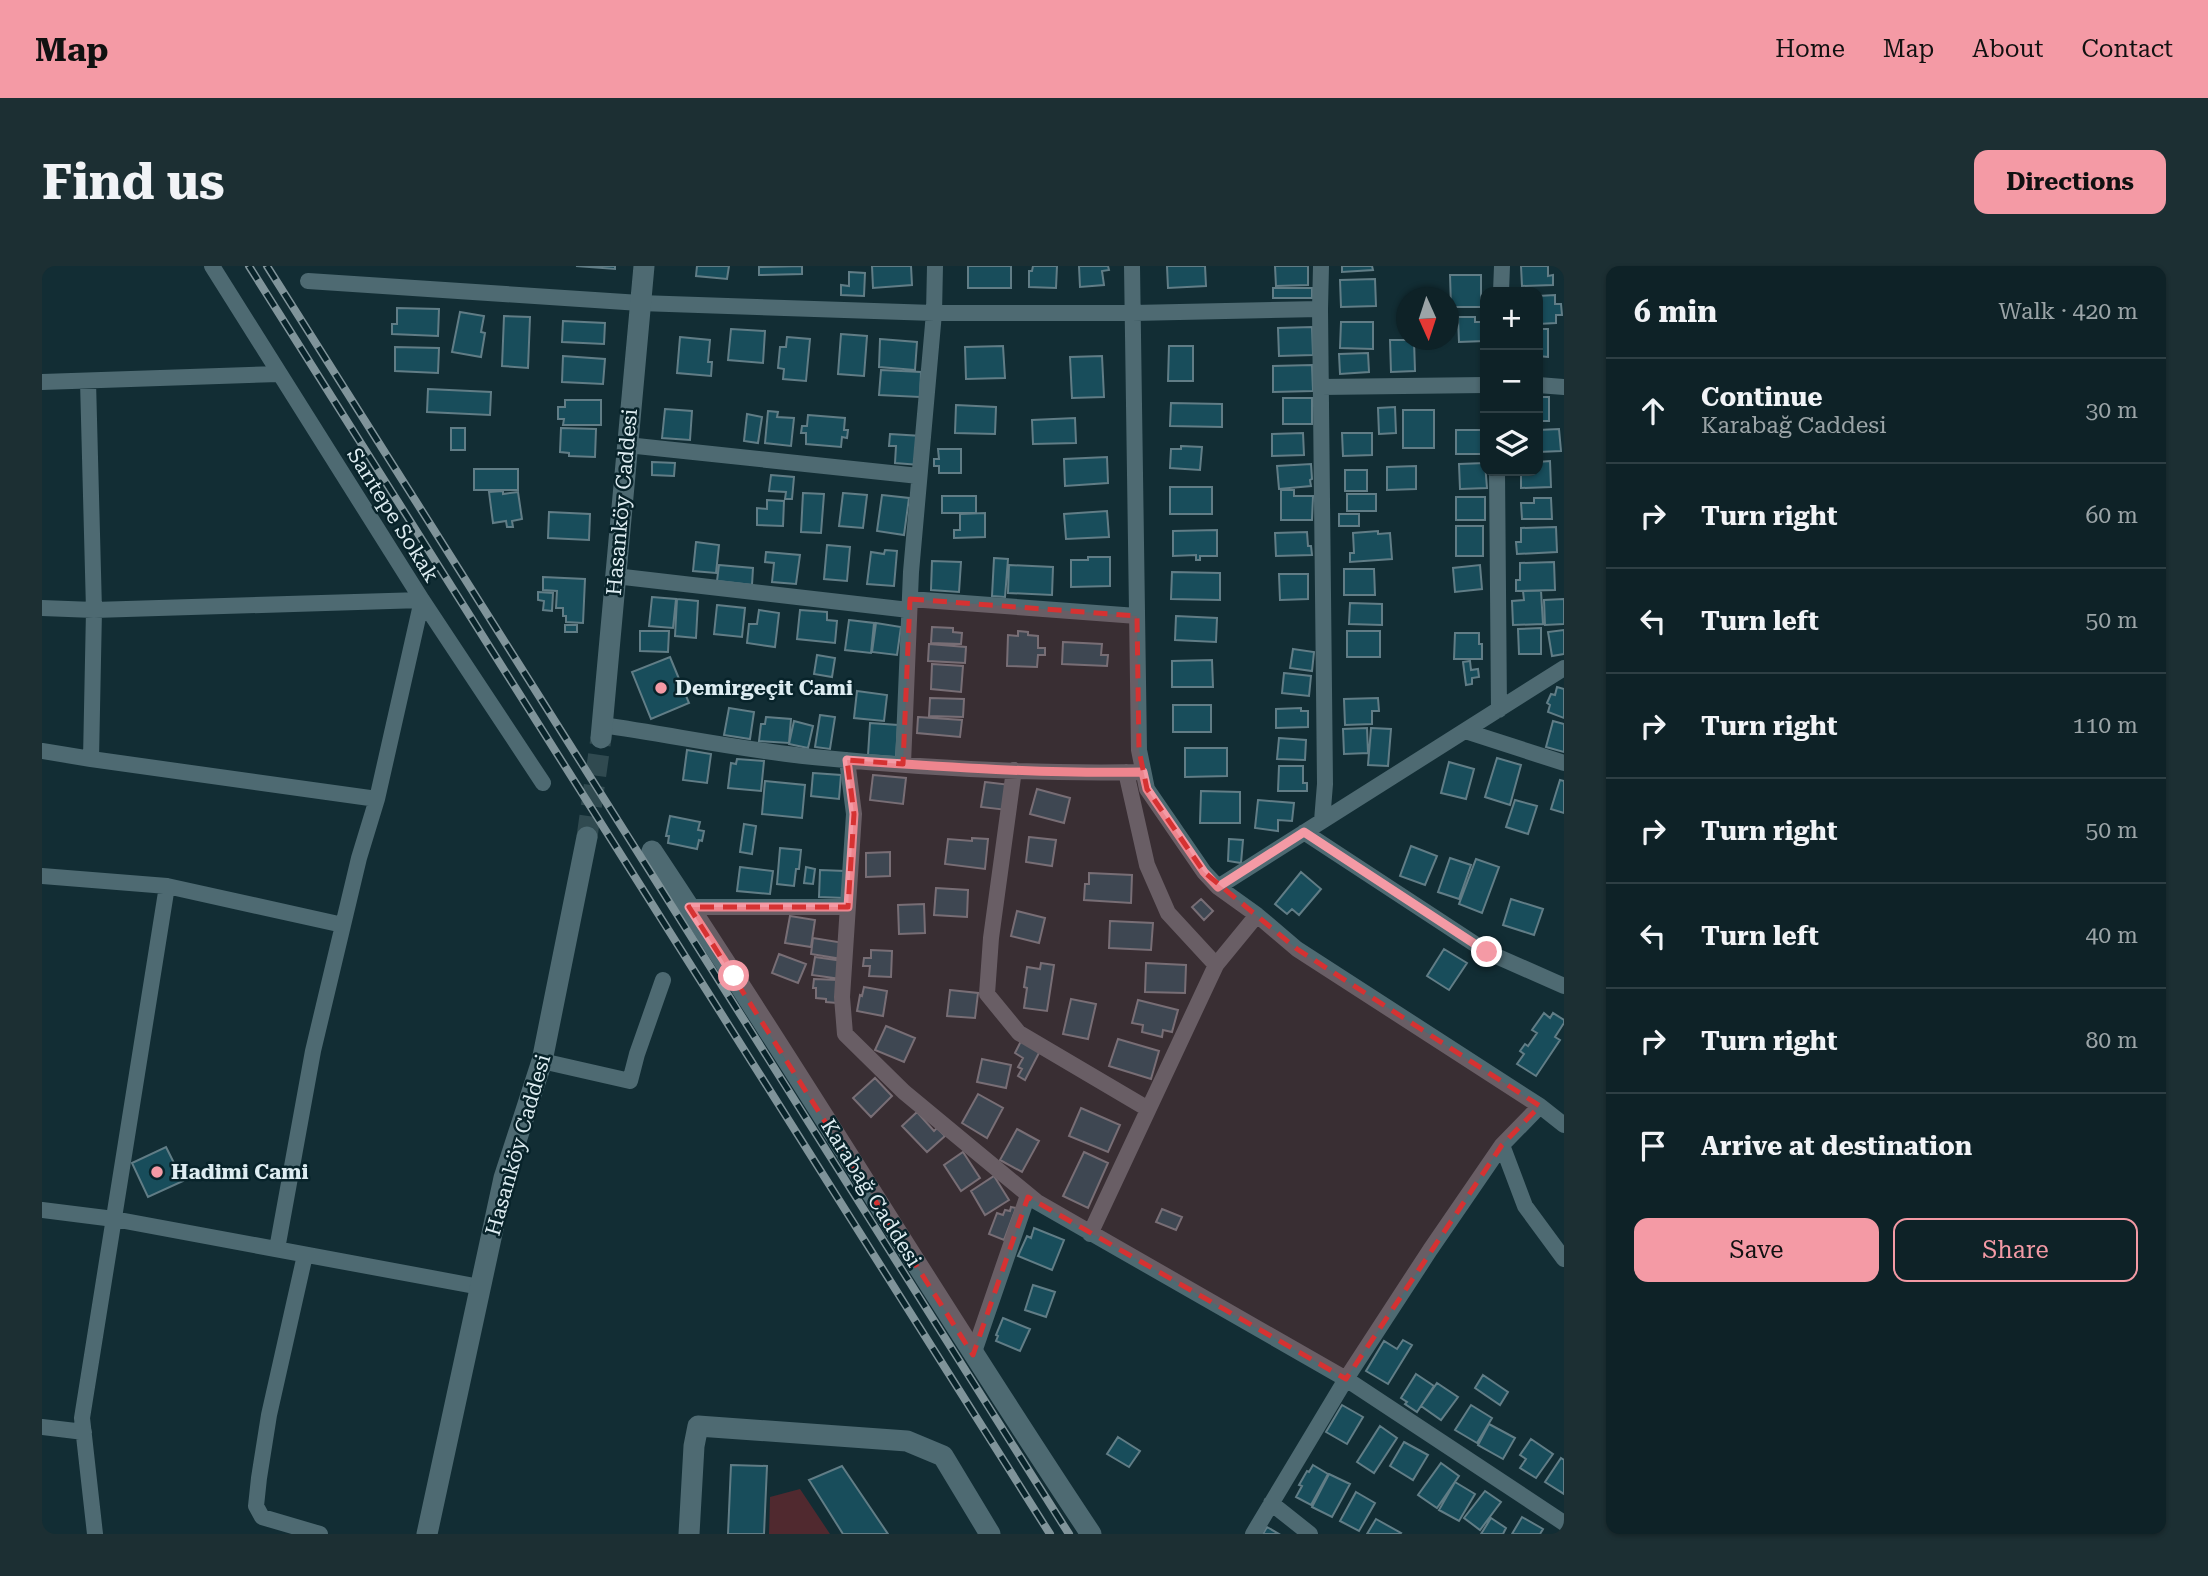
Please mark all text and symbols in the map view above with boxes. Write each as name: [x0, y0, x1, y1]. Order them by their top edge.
text: Map: [35, 30, 109, 69]
text: Home: [1775, 35, 1845, 63]
text: Map: [1883, 35, 1934, 63]
text: About: [1972, 35, 2043, 63]
text: Contact: [2081, 35, 2173, 63]
button: Directions: [1974, 150, 2166, 214]
text: Find us: [42, 154, 225, 211]
north arrow: [1396, 287, 1459, 350]
map controls: [1480, 287, 1543, 476]
button: +: [1480, 287, 1543, 350]
text: 6 min: [1634, 294, 1717, 329]
text: Walk · 420 m: [1999, 298, 2138, 325]
button: −: [1480, 350, 1543, 413]
text: Continue: [1701, 382, 1823, 412]
icon: ahead: [1634, 392, 1672, 430]
text: 30 m: [2085, 397, 2138, 424]
street label: Hasanköy Caddesi: [602, 407, 642, 596]
text: Karabağ Caddesi: [1701, 412, 1887, 439]
button: layers: [1480, 413, 1543, 476]
street label: Sarıtepe Sokak: [342, 444, 444, 586]
icon: right: [1634, 497, 1672, 535]
text: Turn right: [1701, 501, 1837, 531]
text: 60 m: [2085, 502, 2138, 529]
icon: left: [1634, 602, 1672, 640]
text: Turn left: [1701, 606, 1819, 636]
text: 50 m: [2085, 607, 2138, 634]
place label: Demirgeçit Cami: [675, 676, 853, 700]
marker: Demirgeçit Cami: [653, 680, 669, 696]
icon: right: [1634, 707, 1672, 745]
text: Turn right: [1701, 711, 1837, 741]
text: 110 m: [2073, 712, 2138, 739]
icon: right: [1634, 812, 1672, 850]
text: Turn right: [1701, 816, 1837, 846]
text: 50 m: [2085, 817, 2138, 844]
icon: left: [1634, 917, 1672, 955]
text: Turn left: [1701, 921, 1819, 951]
text: 40 m: [2085, 922, 2138, 949]
route end: [1471, 936, 1502, 967]
route start: [718, 960, 749, 991]
icon: right: [1634, 1022, 1672, 1060]
text: Turn right: [1701, 1026, 1837, 1056]
text: 80 m: [2085, 1027, 2138, 1054]
street label: Hasanköy Caddesi: [481, 1051, 555, 1238]
street label: Karabağ Caddesi: [816, 1115, 926, 1271]
icon: arrive: [1634, 1127, 1672, 1165]
text: Arrive at destination: [1701, 1131, 1972, 1161]
place label: Hadimi Cami: [171, 1160, 308, 1184]
marker: Hadimi Cami: [149, 1164, 165, 1180]
button: Save: [1634, 1218, 1879, 1282]
button: Share: [1893, 1218, 2138, 1282]

